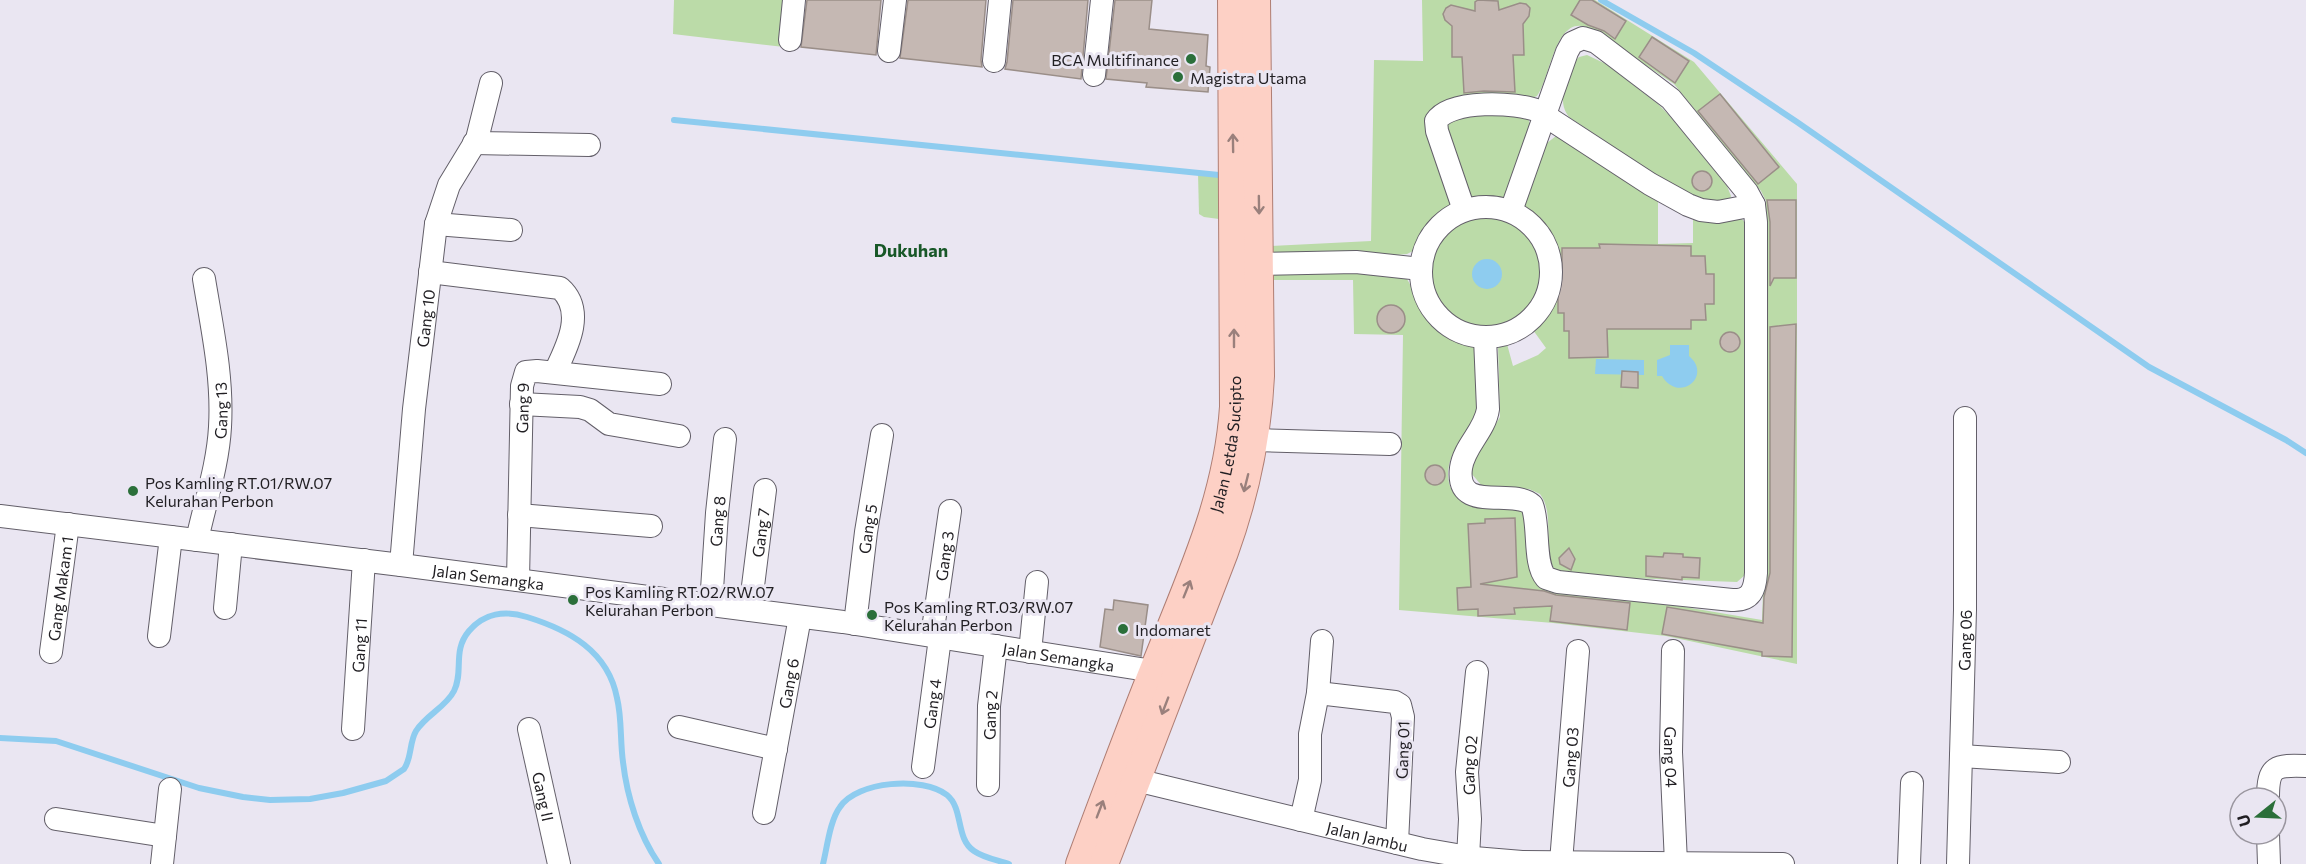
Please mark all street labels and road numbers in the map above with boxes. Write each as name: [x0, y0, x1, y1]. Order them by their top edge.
street label: Gang 10: [412, 288, 438, 348]
street label: Jalan Letda Sucipto: [1205, 376, 1244, 515]
street label: Gang 13: [210, 381, 230, 440]
street label: Gang 9: [512, 382, 532, 434]
street label: Gang 8: [705, 495, 728, 547]
street label: Gang 5: [854, 502, 880, 555]
street label: Gang 7: [747, 507, 772, 558]
street label: Gang 3: [931, 530, 957, 582]
street label: Gang Makam 1: [43, 535, 76, 642]
street label: Jalan Semangka: [431, 560, 545, 593]
street label: Gang 06: [1954, 609, 1975, 671]
street label: Gang 11: [347, 617, 370, 673]
street label: Jalan Semangka: [1001, 638, 1116, 674]
street label: Gang 6: [774, 656, 802, 710]
street label: Gang 4: [919, 677, 944, 730]
street label: Gang 2: [979, 689, 1000, 740]
street label: Gang 01: [1391, 721, 1413, 779]
street label: Gang 03: [1558, 726, 1581, 788]
street label: Gang 04: [1661, 726, 1682, 788]
street label: Gang 02: [1457, 734, 1480, 796]
street label: Gang II: [529, 770, 559, 823]
street label: Jalan Jambu: [1325, 817, 1410, 855]

